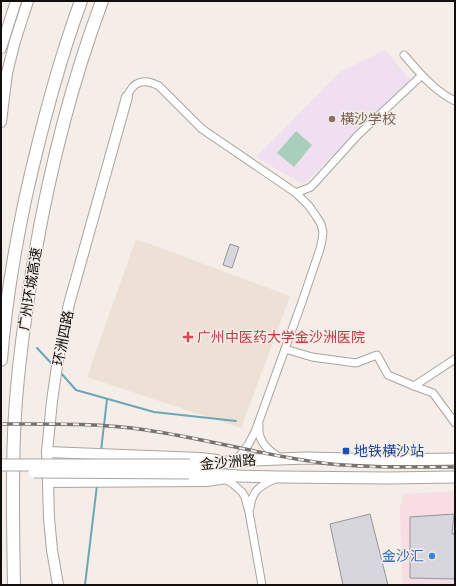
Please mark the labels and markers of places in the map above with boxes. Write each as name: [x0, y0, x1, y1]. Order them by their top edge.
place label: 横沙学校: [340, 111, 396, 127]
marker: 横沙学校: [327, 114, 337, 124]
place label: 广州中医药大学金沙洲医院: [197, 329, 365, 345]
marker: 广州中医药大学金沙洲医院: [182, 331, 194, 343]
place label: 地铁横沙站: [354, 443, 424, 459]
marker: 地铁横沙站: [341, 446, 351, 456]
place label: 金沙汇: [382, 548, 424, 564]
marker: 金沙汇: [427, 551, 437, 561]

